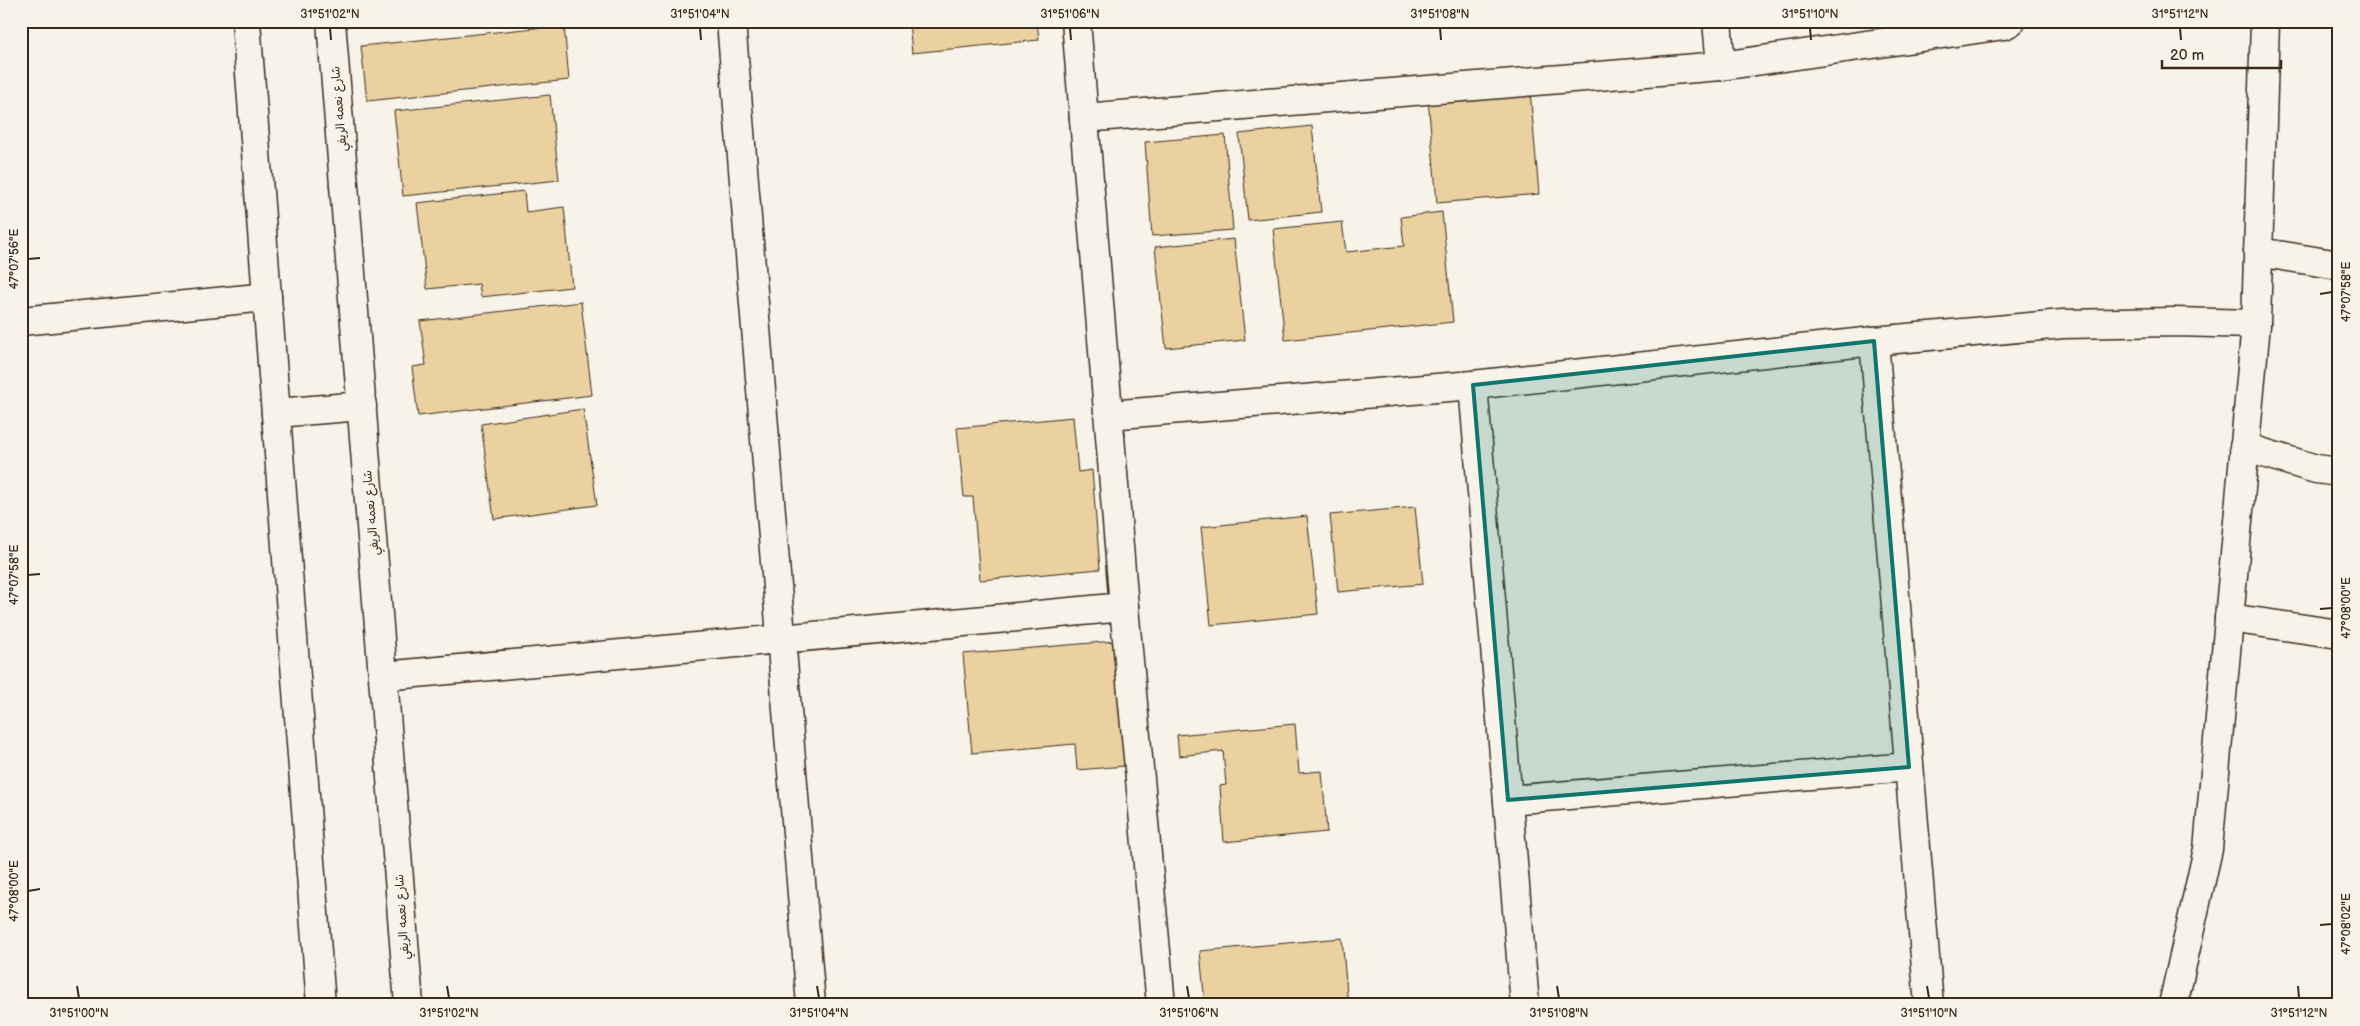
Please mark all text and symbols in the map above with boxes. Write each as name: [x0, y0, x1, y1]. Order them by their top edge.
text: 31°51'02"N: [300, 7, 360, 22]
text: 31°51'04"N: [670, 7, 730, 22]
text: 31°51'06"N: [1040, 7, 1100, 22]
text: 31°51'08"N: [1410, 7, 1470, 22]
text: 31°51'10"N: [1782, 7, 1838, 22]
text: 31°51'12"N: [2152, 7, 2209, 22]
scale bar: [2162, 38, 2281, 70]
text: 20 m: [2170, 46, 2204, 65]
street label: شارع نعمه الريفي: [328, 65, 354, 152]
text: 47°07'56"E: [7, 228, 22, 289]
text: 47°07'58"E: [2339, 262, 2354, 322]
street label: شارع نعمه الريفي: [360, 469, 386, 556]
text: 47°07'58"E: [7, 545, 22, 605]
text: 47°08'00"E: [2339, 577, 2354, 639]
text: 47°08'00"E: [7, 860, 22, 922]
street label: شارع نعمه الريفي: [392, 874, 416, 960]
text: 47°08'02"E: [2339, 893, 2354, 955]
text: 31°51'00"N: [49, 1006, 109, 1021]
text: 31°51'02"N: [419, 1006, 479, 1021]
text: 31°51'04"N: [789, 1006, 849, 1021]
text: 31°51'06"N: [1159, 1006, 1219, 1021]
text: 31°51'08"N: [1529, 1006, 1589, 1021]
text: 31°51'10"N: [1901, 1006, 1957, 1021]
text: 31°51'12"N: [2271, 1006, 2328, 1021]

